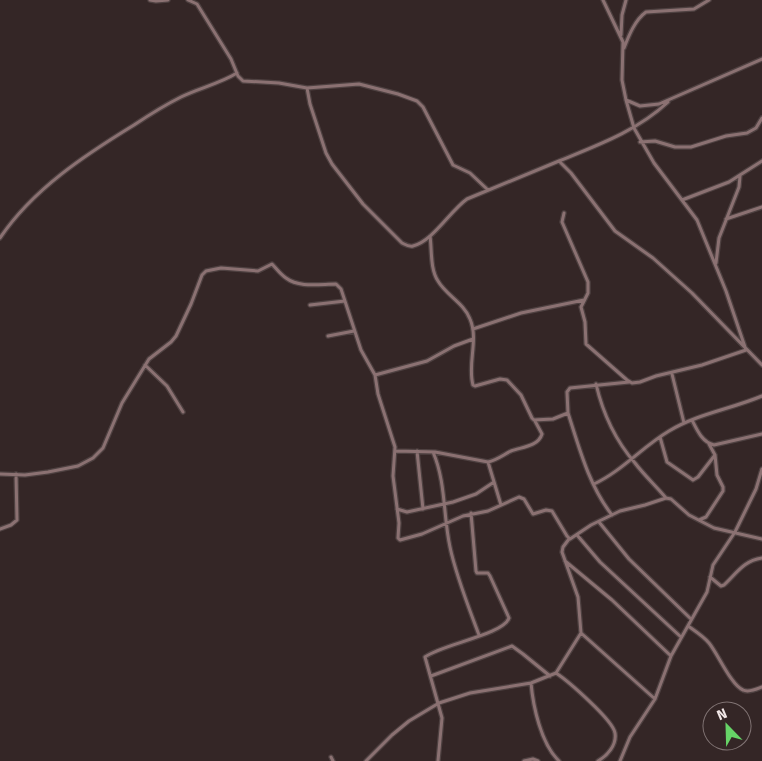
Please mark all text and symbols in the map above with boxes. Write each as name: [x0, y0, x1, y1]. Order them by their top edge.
north arrow: [702, 701, 752, 751]
text: N: [715, 705, 730, 724]

